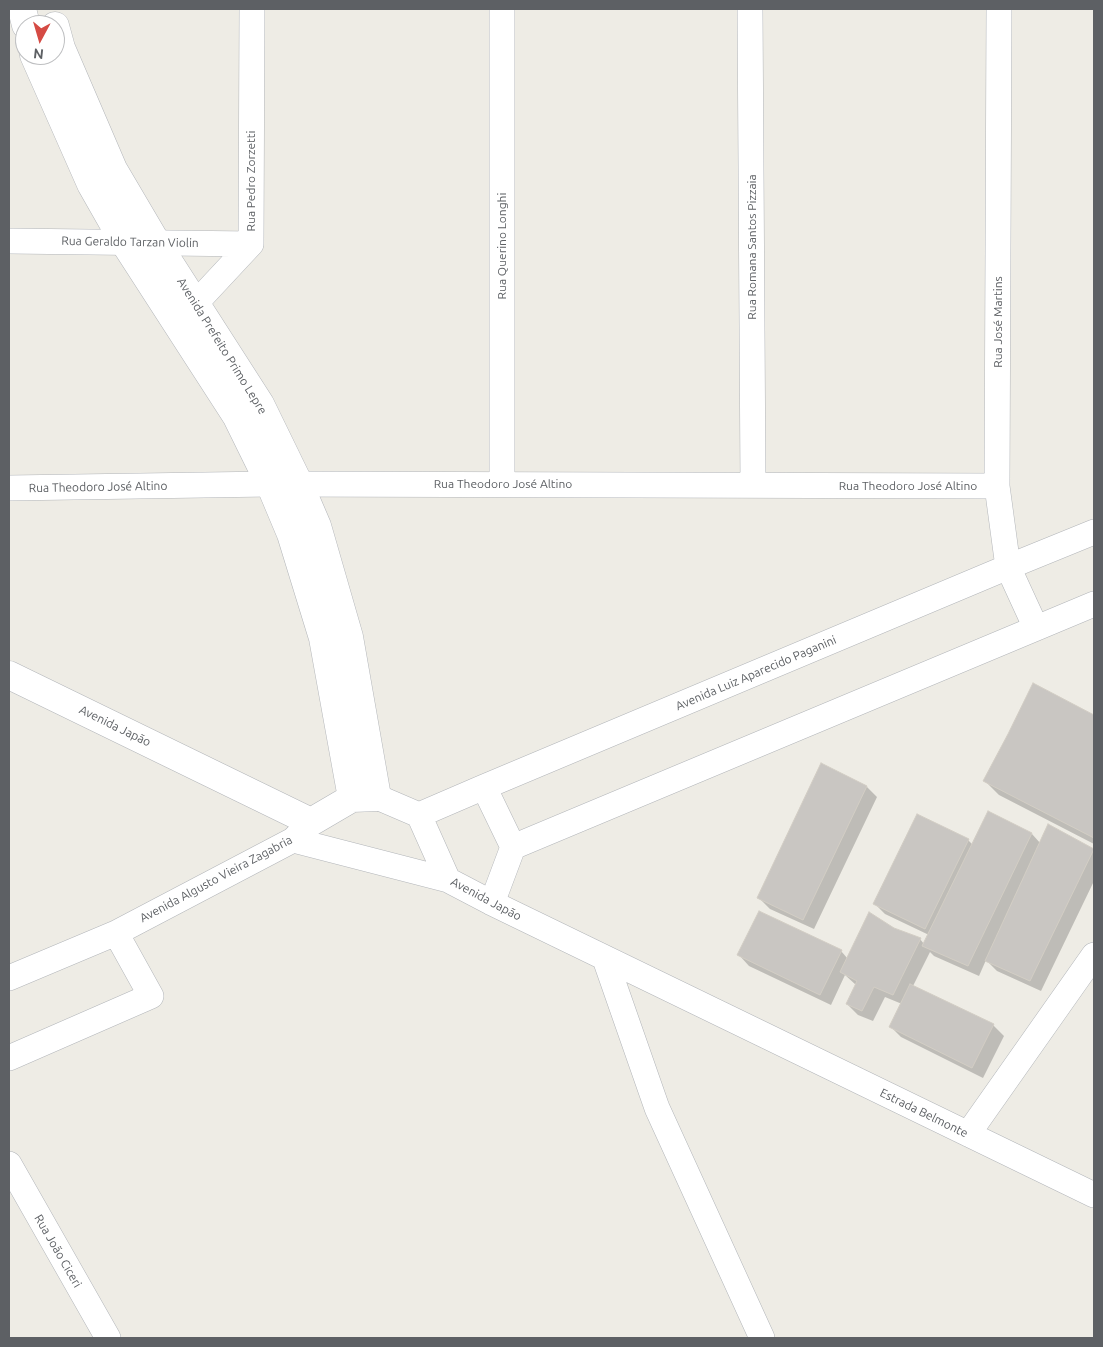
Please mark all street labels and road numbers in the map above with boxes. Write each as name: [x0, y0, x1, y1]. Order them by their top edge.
street label: Rua Pedro Zorzetti: [244, 131, 258, 231]
street label: Rua Romana Santos Pizzaia: [745, 174, 759, 320]
street label: Rua Querino Longhi: [495, 193, 509, 299]
street label: Rua Geraldo Tarzan Violin: [61, 234, 199, 250]
street label: Avenida Prefeito Primo Lepre: [174, 275, 270, 417]
street label: Rua José Martins: [991, 276, 1005, 368]
street label: Rua Theodoro José Altino: [434, 477, 572, 491]
street label: Rua Theodoro José Altino: [29, 479, 167, 495]
street label: Rua Theodoro José Altino: [839, 479, 977, 493]
street label: Avenida Luiz Aparecido Paganini: [673, 633, 839, 713]
street label: Avenida Japão: [77, 702, 153, 750]
street label: Avenida Algusto Vieira Zagabria: [137, 833, 295, 925]
street label: Avenida Japão: [448, 874, 524, 924]
street label: Estrada Belmonte: [878, 1085, 970, 1141]
street label: Rua João Ciceri: [31, 1212, 85, 1290]

